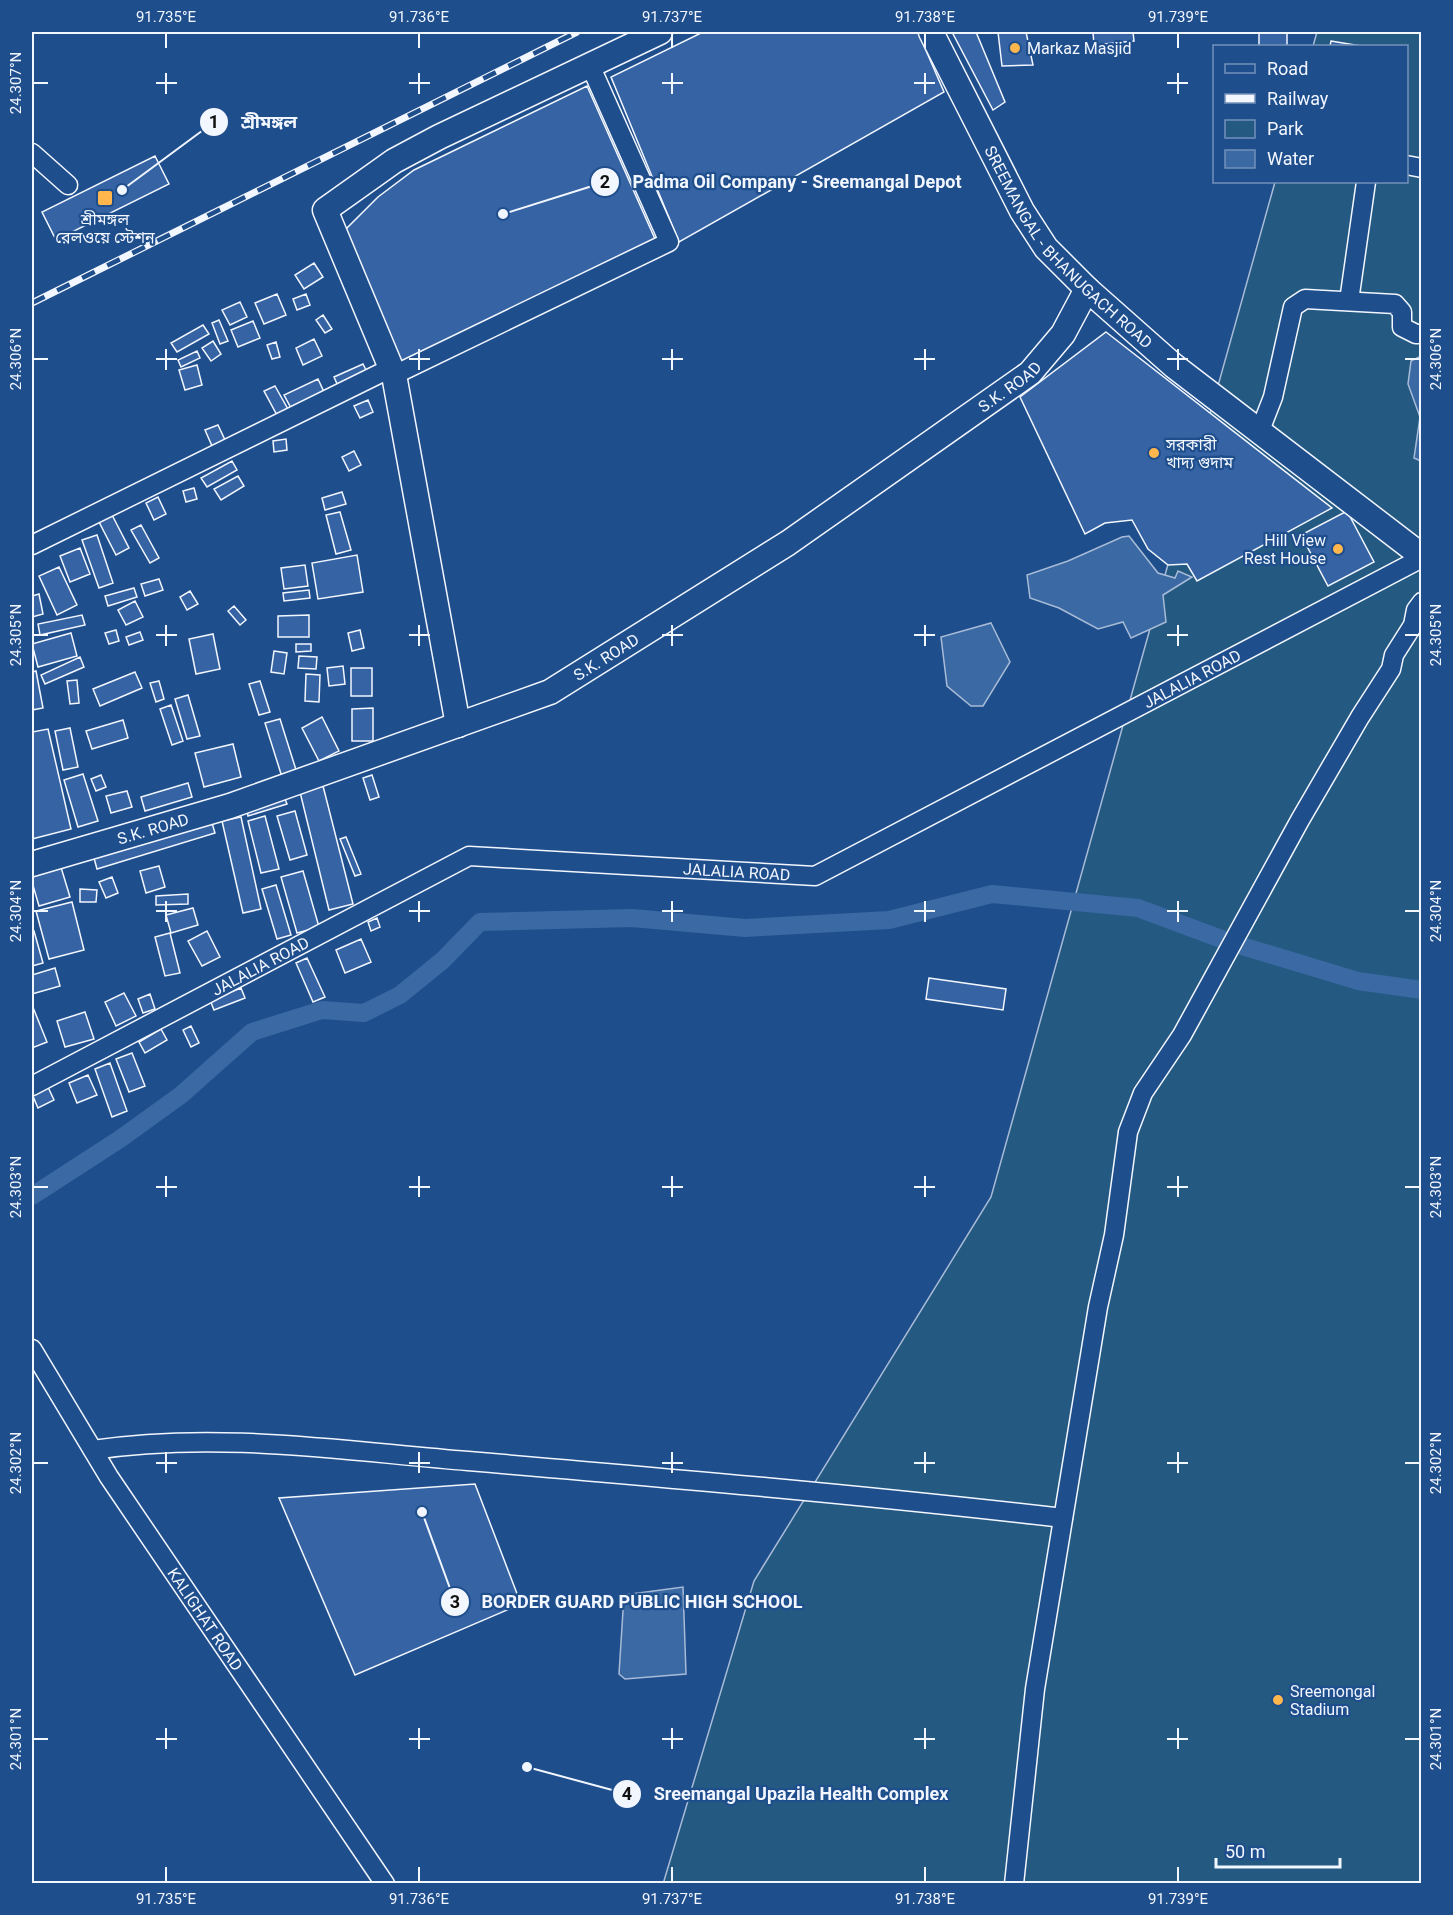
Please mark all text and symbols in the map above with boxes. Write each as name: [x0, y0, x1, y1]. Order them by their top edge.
text: 91.735°E: [136, 8, 197, 26]
text: 91.736°E: [389, 8, 450, 26]
text: 91.737°E: [642, 8, 703, 26]
text: 91.738°E: [895, 8, 956, 26]
text: 91.739°E: [1148, 8, 1209, 26]
place label: Markaz Masjid: [1027, 39, 1131, 58]
marker: Markaz Masjid: [1008, 41, 1022, 55]
legend: [1213, 45, 1408, 183]
text: 24.307°N: [7, 52, 25, 114]
text: Road: [1267, 58, 1308, 79]
text: Railway: [1267, 88, 1329, 109]
callout: শ্রীমঙ্গল: [199, 104, 309, 140]
text: 1: [209, 111, 219, 132]
text: শ্রীমঙ্গল: [240, 111, 297, 132]
text: Park: [1267, 118, 1304, 139]
street label: SREEMANGAL - BHANUGACH ROAD: [980, 143, 1156, 352]
text: Water: [1267, 148, 1314, 169]
callout: Padma Oil Company - Sreemangal Depot: [590, 164, 974, 200]
text: 2: [600, 171, 610, 192]
text: Padma Oil Company - Sreemangal Depot: [632, 171, 962, 192]
marker: শ্রীমঙ্গল রেলওয়ে স্টেশন: [96, 189, 114, 207]
place label: শ্রীমঙ্গল রেলওয়ে স্টেশন: [55, 210, 155, 247]
text: 24.306°N: [7, 328, 25, 390]
text: 24.306°N: [1427, 328, 1445, 390]
street label: S.K. ROAD: [975, 358, 1046, 416]
place label: সরকারী খাদ্য গুদাম: [1165, 435, 1233, 472]
marker: সরকারী খাদ্য গুদাম: [1147, 446, 1161, 460]
place label: Hill View Rest House: [1244, 531, 1326, 568]
marker: Hill View Rest House: [1331, 542, 1345, 556]
text: 24.305°N: [7, 604, 25, 666]
text: 24.305°N: [1427, 604, 1445, 666]
street label: S.K. ROAD: [570, 630, 642, 685]
street label: JALALIA ROAD: [1140, 646, 1244, 712]
street label: S.K. ROAD: [115, 810, 191, 849]
street label: JALALIA ROAD: [683, 859, 791, 885]
text: 24.304°N: [7, 880, 25, 942]
text: 24.304°N: [1427, 880, 1445, 942]
street label: JALALIA ROAD: [209, 933, 313, 1000]
text: 24.303°N: [7, 1156, 25, 1218]
text: 24.303°N: [1427, 1156, 1445, 1218]
text: 24.302°N: [7, 1432, 25, 1494]
text: 24.302°N: [1427, 1432, 1445, 1494]
street label: KALIGHAT ROAD: [163, 1564, 247, 1674]
callout: BORDER GUARD PUBLIC HIGH SCHOOL: [440, 1584, 815, 1620]
text: 3: [450, 1591, 460, 1612]
text: BORDER GUARD PUBLIC HIGH SCHOOL: [482, 1591, 803, 1612]
place label: Sreemongal Stadium: [1290, 1682, 1375, 1719]
marker: Sreemongal Stadium: [1271, 1693, 1285, 1707]
text: 24.301°N: [7, 1708, 25, 1770]
text: 24.301°N: [1427, 1708, 1445, 1770]
callout: Sreemangal Upazila Health Complex: [612, 1776, 960, 1812]
text: 4: [622, 1783, 632, 1804]
text: Sreemangal Upazila Health Complex: [654, 1783, 949, 1804]
scale bar: [1216, 1831, 1340, 1869]
text: 50 m: [1225, 1841, 1265, 1862]
text: 91.735°E: [136, 1890, 197, 1908]
text: 91.736°E: [389, 1890, 450, 1908]
text: 91.737°E: [642, 1890, 703, 1908]
text: 91.738°E: [895, 1890, 956, 1908]
text: 91.739°E: [1148, 1890, 1209, 1908]

